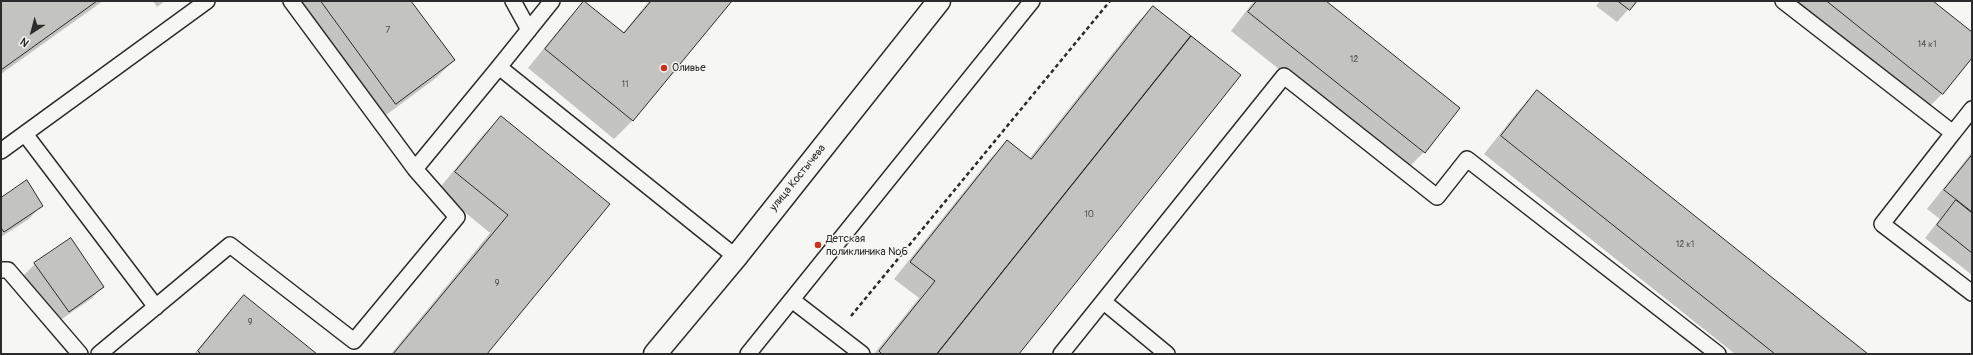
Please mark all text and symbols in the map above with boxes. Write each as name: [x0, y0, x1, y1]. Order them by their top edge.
north arrow: [12, 12, 52, 52]
house number: 7: [386, 26, 390, 36]
text: N: [18, 35, 31, 50]
house number: 14 к1: [1918, 40, 1936, 50]
house number: 12: [1350, 55, 1358, 65]
place label: Оливье: [672, 61, 706, 75]
marker: Оливье: [659, 63, 669, 73]
house number: 11: [621, 80, 629, 90]
street label: улица Костычева: [767, 142, 829, 214]
house number: 10: [1084, 210, 1094, 220]
place label: Детская поликлиника №6: [826, 232, 908, 258]
marker: Детская поликлиника №6: [813, 240, 823, 250]
house number: 12 к1: [1676, 240, 1694, 250]
house number: 9: [495, 279, 499, 289]
house number: 9: [248, 318, 252, 328]

